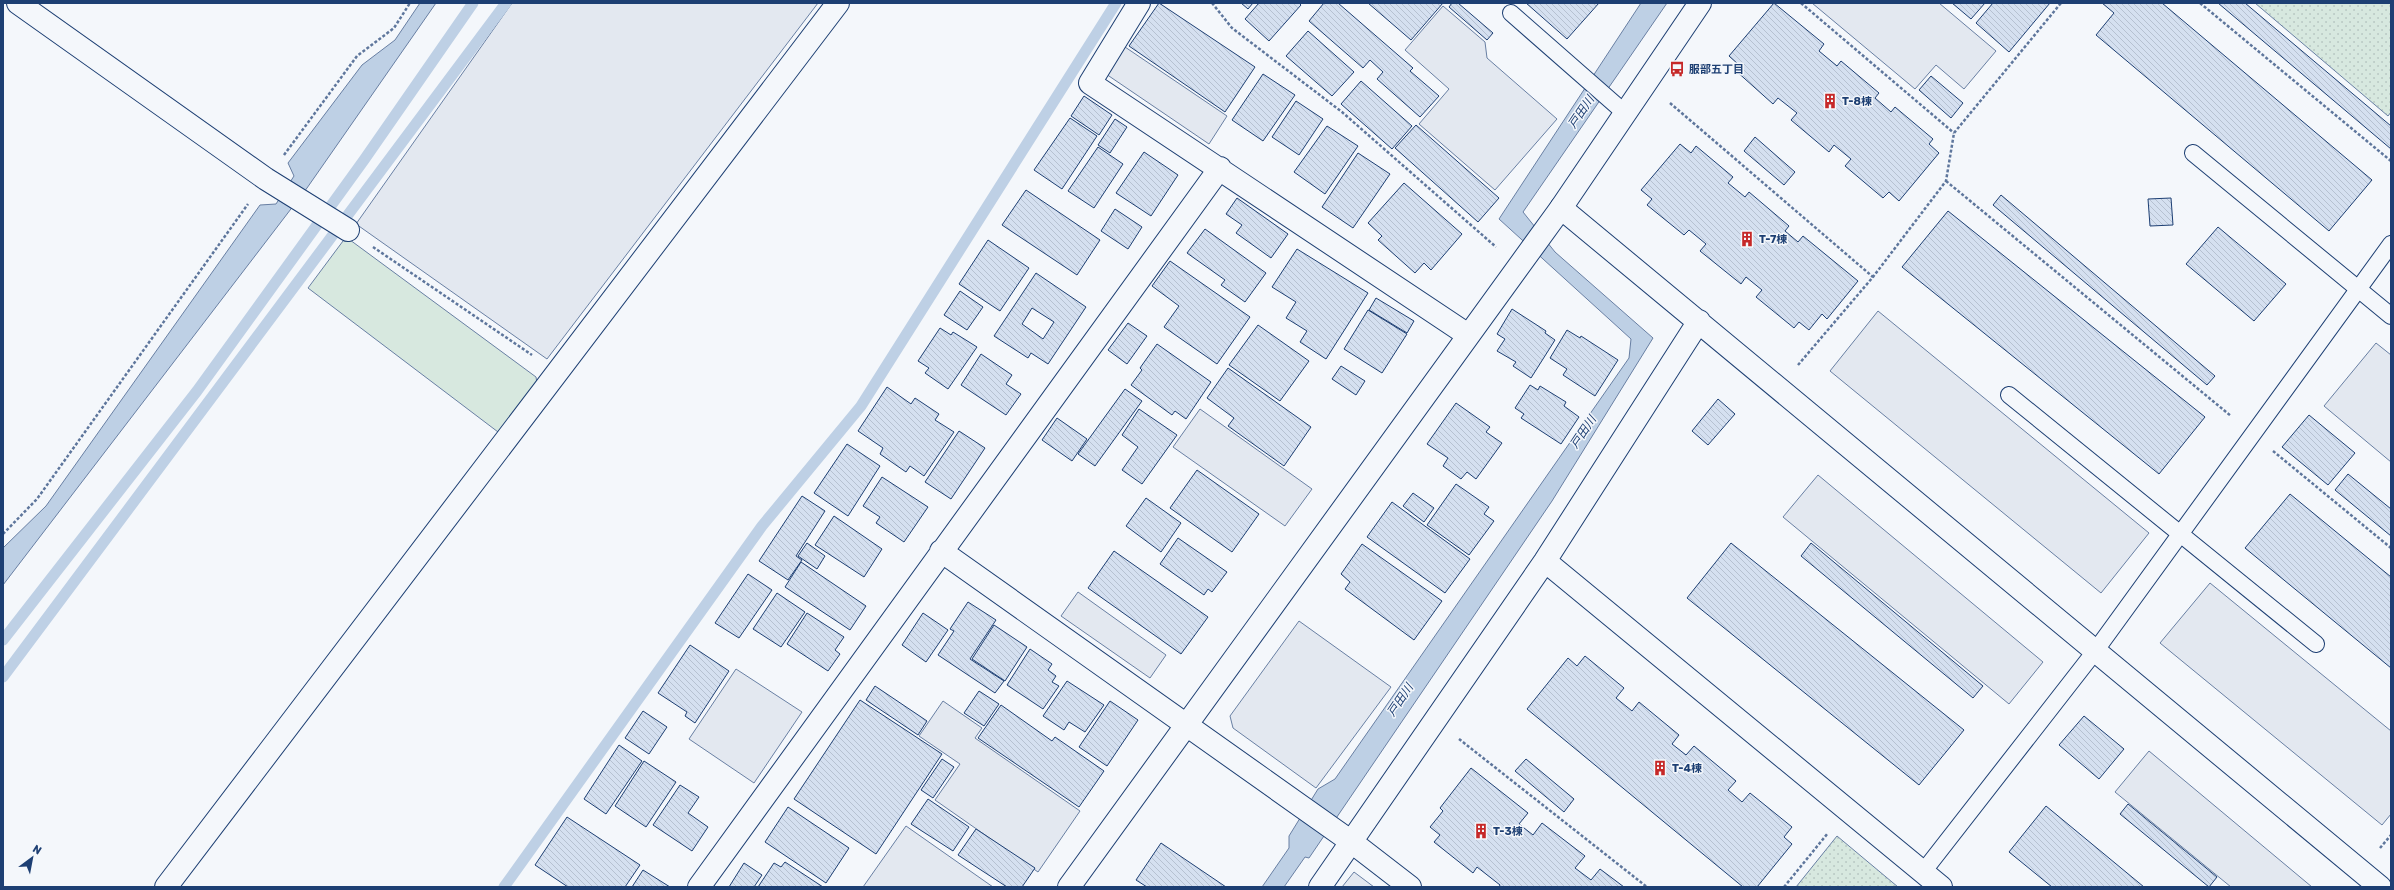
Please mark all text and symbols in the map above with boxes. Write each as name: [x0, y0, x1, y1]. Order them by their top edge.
bus stop icon: 服部五丁目: [1668, 60, 1686, 78]
place label: 服部五丁目: [1689, 63, 1744, 76]
water label: 戸田川: [1565, 92, 1598, 131]
building icon: T-8棟: [1821, 92, 1839, 110]
place label: T-8棟: [1842, 95, 1872, 108]
building icon: T-7棟: [1738, 230, 1756, 248]
place label: T-7棟: [1759, 233, 1787, 246]
water label: 戸田川: [1567, 412, 1600, 451]
water label: 戸田川: [1384, 680, 1417, 719]
building icon: T-4棟: [1651, 759, 1669, 777]
place label: T-4棟: [1672, 762, 1702, 775]
building icon: T-3棟: [1472, 822, 1490, 840]
place label: T-3棟: [1493, 825, 1523, 838]
north arrow: [12, 838, 52, 878]
text: N: [30, 842, 44, 858]

